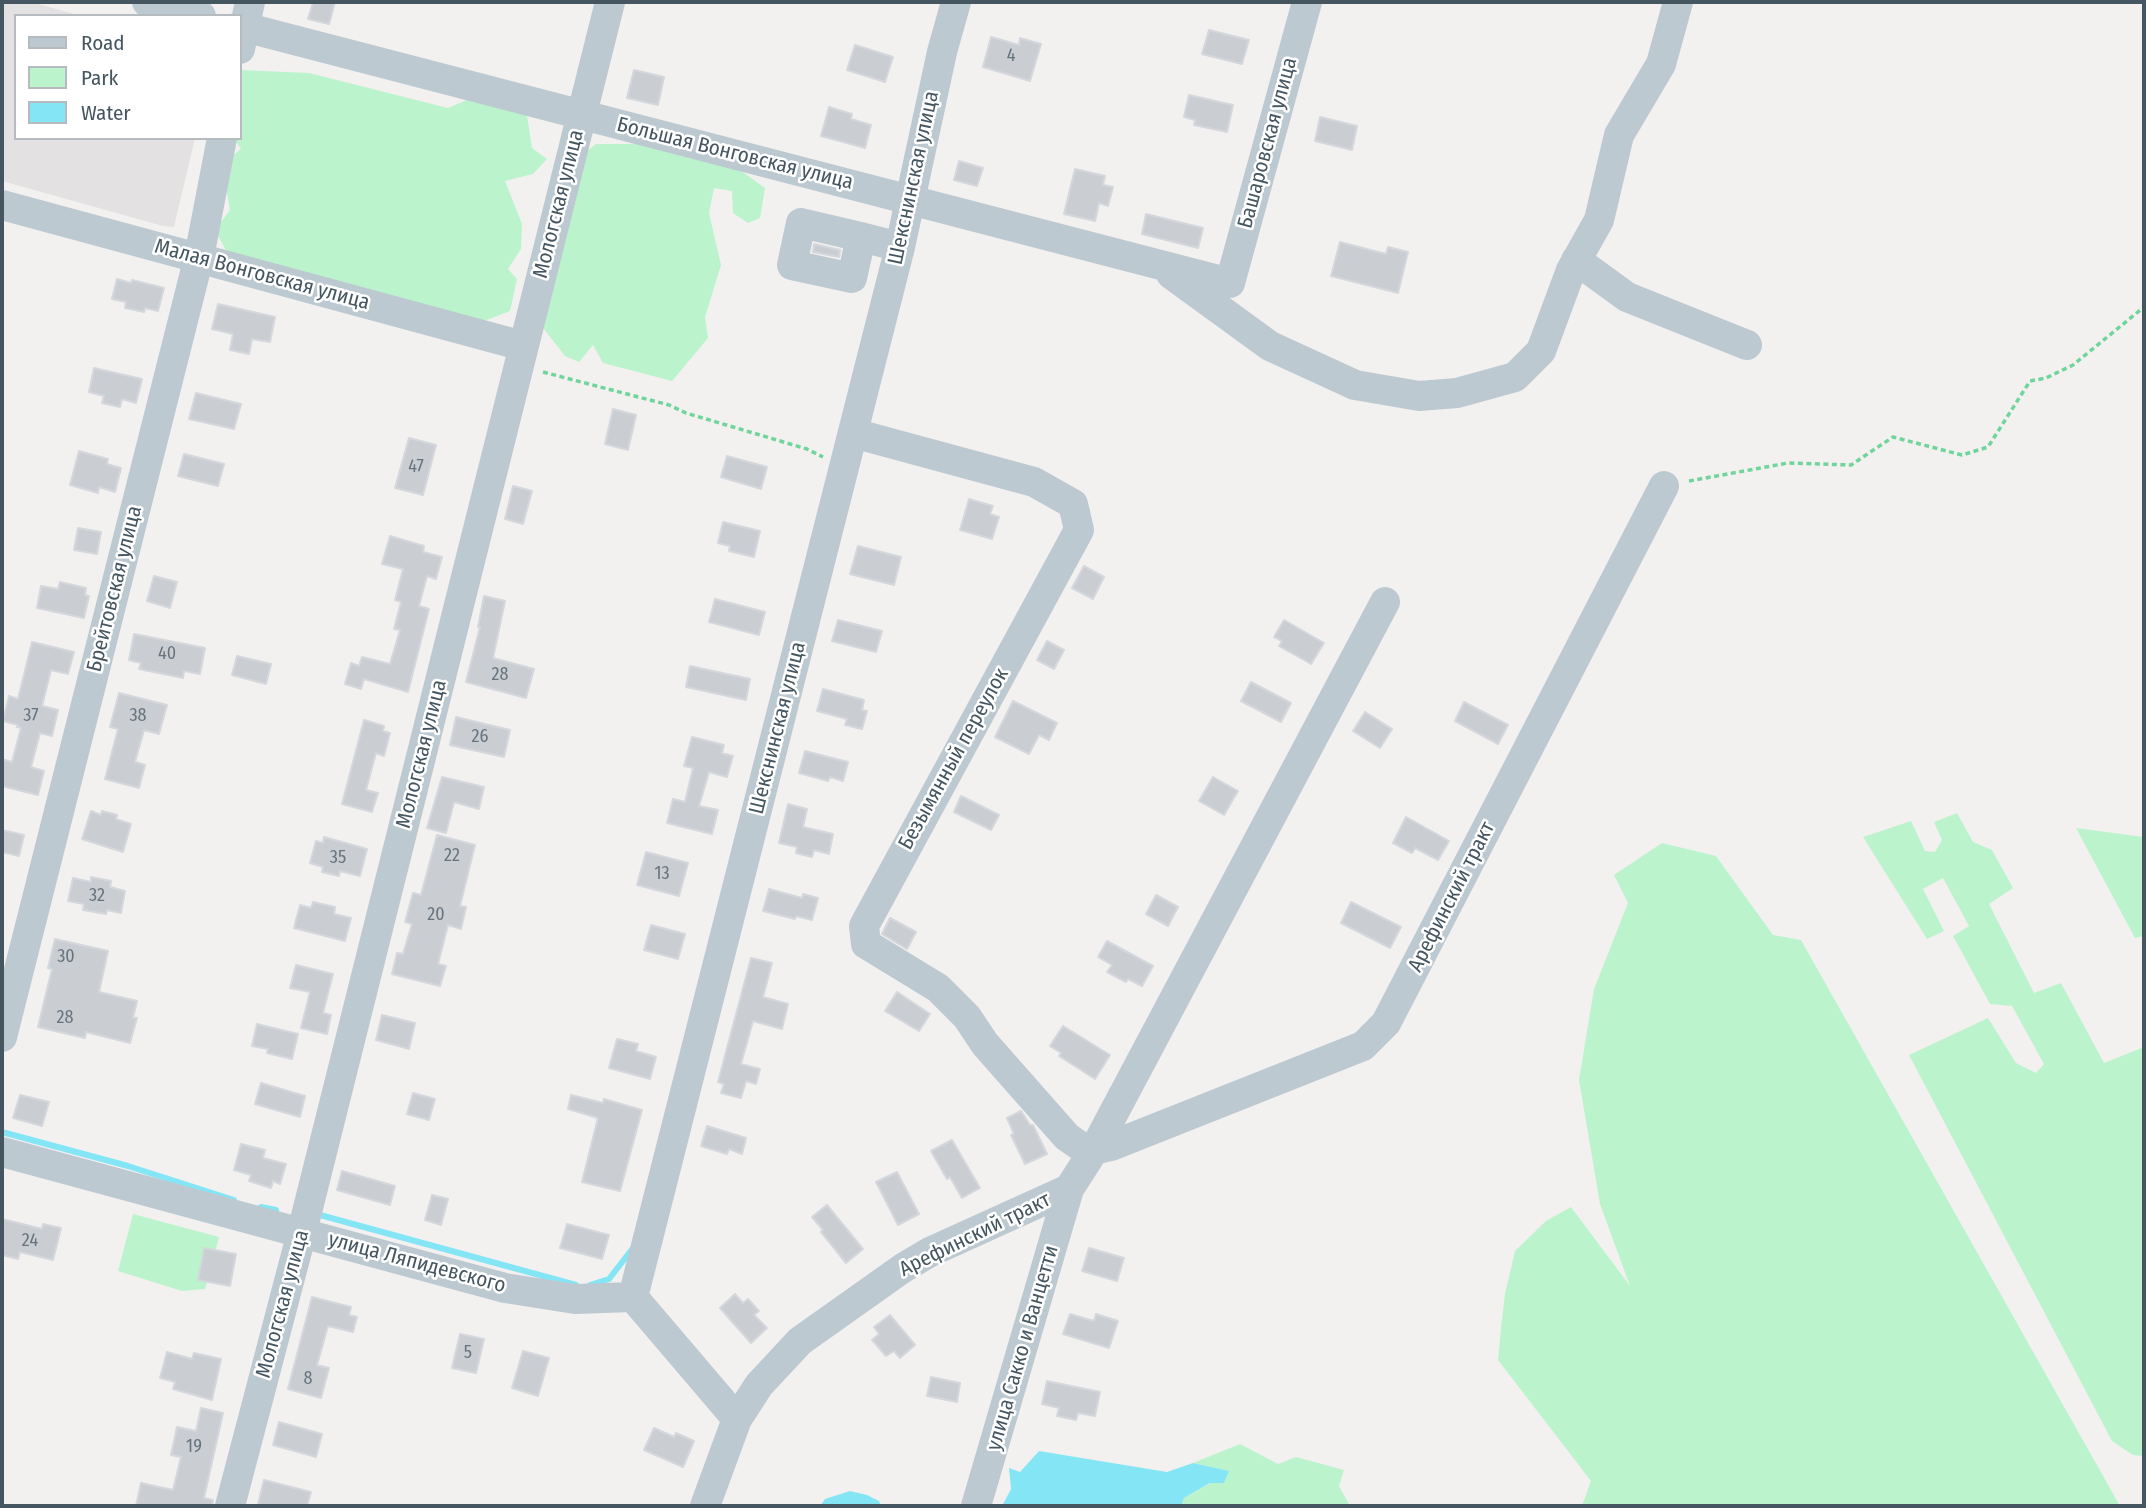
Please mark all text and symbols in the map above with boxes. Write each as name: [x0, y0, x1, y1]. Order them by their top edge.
legend: [14, 14, 242, 140]
text: Road: [81, 30, 125, 56]
house number: 4: [1007, 45, 1015, 67]
street label: Башаровская улица: [1233, 55, 1303, 231]
text: Park: [81, 65, 118, 91]
street label: Шекснинская улица: [883, 89, 945, 267]
text: Water: [81, 100, 131, 126]
street label: Большая Вонговская улица: [614, 112, 856, 196]
street label: Мологская улица: [528, 127, 590, 281]
street label: Малая Вонговская улица: [152, 234, 372, 316]
house number: 47: [408, 456, 424, 478]
street label: Брейтовская улица: [82, 503, 148, 675]
street label: Шекснинская улица: [744, 639, 812, 817]
house number: 40: [158, 643, 176, 665]
house number: 28: [492, 664, 508, 686]
street label: Безымянный переулок: [894, 664, 1014, 854]
street label: Мологская улица: [391, 677, 453, 831]
house number: 37: [23, 705, 39, 727]
house number: 38: [129, 705, 147, 727]
house number: 26: [472, 726, 488, 748]
street label: Арефинский тракт: [1403, 818, 1501, 976]
house number: 22: [444, 845, 460, 867]
house number: 35: [330, 847, 346, 869]
house number: 13: [654, 863, 670, 885]
house number: 32: [89, 885, 105, 907]
house number: 20: [427, 904, 445, 926]
house number: 30: [57, 946, 75, 968]
house number: 28: [57, 1007, 73, 1029]
street label: Арефинский тракт: [895, 1188, 1055, 1282]
street label: Мологская улица: [251, 1227, 315, 1381]
street label: улица Ляпидевского: [326, 1227, 508, 1299]
house number: 24: [22, 1230, 38, 1252]
street label: улица Сакко и Ванцетти: [982, 1242, 1064, 1454]
house number: 5: [464, 1342, 472, 1364]
house number: 8: [304, 1368, 312, 1390]
house number: 19: [186, 1436, 202, 1458]

